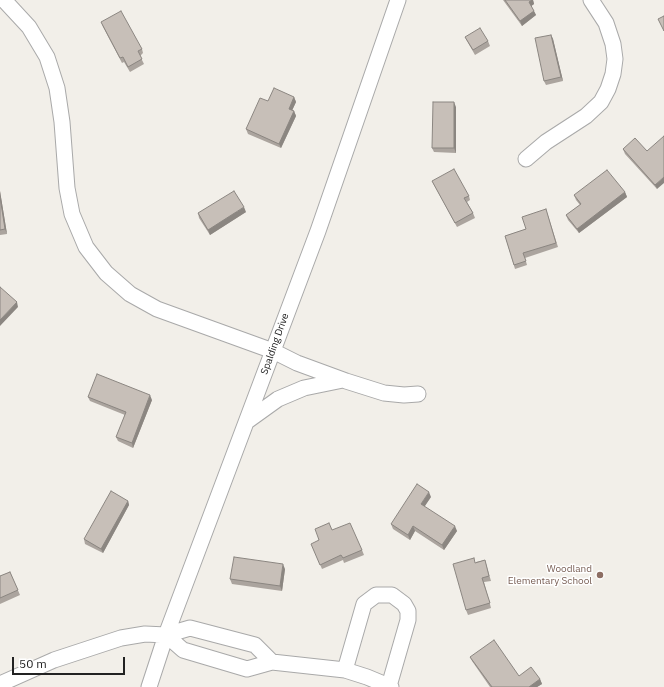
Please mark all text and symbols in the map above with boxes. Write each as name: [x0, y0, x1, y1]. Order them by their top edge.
street label: Spalding Drive: [258, 312, 292, 376]
place label: Woodland Elementary School: [508, 563, 592, 586]
marker: Woodland Elementary School: [595, 570, 605, 580]
scale bar: [14, 649, 127, 675]
text: 50 m: [19, 656, 47, 671]

